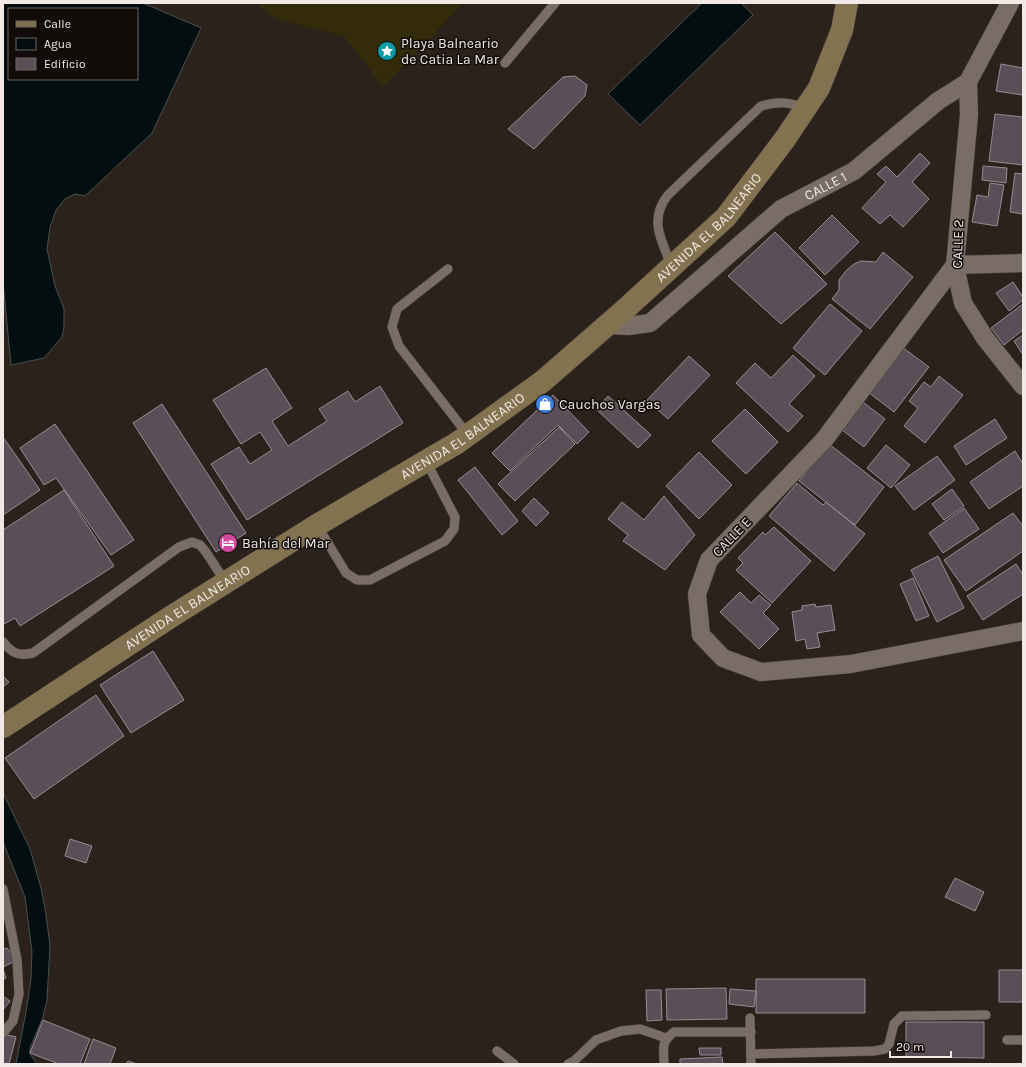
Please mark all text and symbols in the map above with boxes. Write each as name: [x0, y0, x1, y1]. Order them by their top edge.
legend: [8, 8, 138, 80]
text: Calle: [44, 17, 71, 31]
place label: Playa Balneario de Catia La Mar: [401, 35, 500, 68]
text: Agua: [44, 37, 72, 51]
place icon: Playa Balneario de Catia La Mar: [376, 40, 398, 62]
text: Edificio: [44, 57, 85, 71]
street label: CALLE 1: [801, 168, 850, 204]
street label: AVENIDA EL BALNEARIO: [652, 169, 765, 285]
street label: CALLE 2: [949, 219, 967, 269]
street label: AVENIDA EL BALNEARIO: [397, 389, 528, 483]
shop icon: Cauchos Vargas: [534, 393, 556, 415]
place label: Cauchos Vargas: [559, 396, 661, 413]
street label: CALLE E: [709, 514, 755, 560]
hotel icon: Bahía del Mar: [217, 532, 239, 554]
place label: Bahía del Mar: [242, 535, 330, 552]
street label: AVENIDA EL BALNEARIO: [121, 561, 253, 653]
scale bar: [890, 1033, 951, 1059]
text: 20 m: [896, 1040, 924, 1054]

